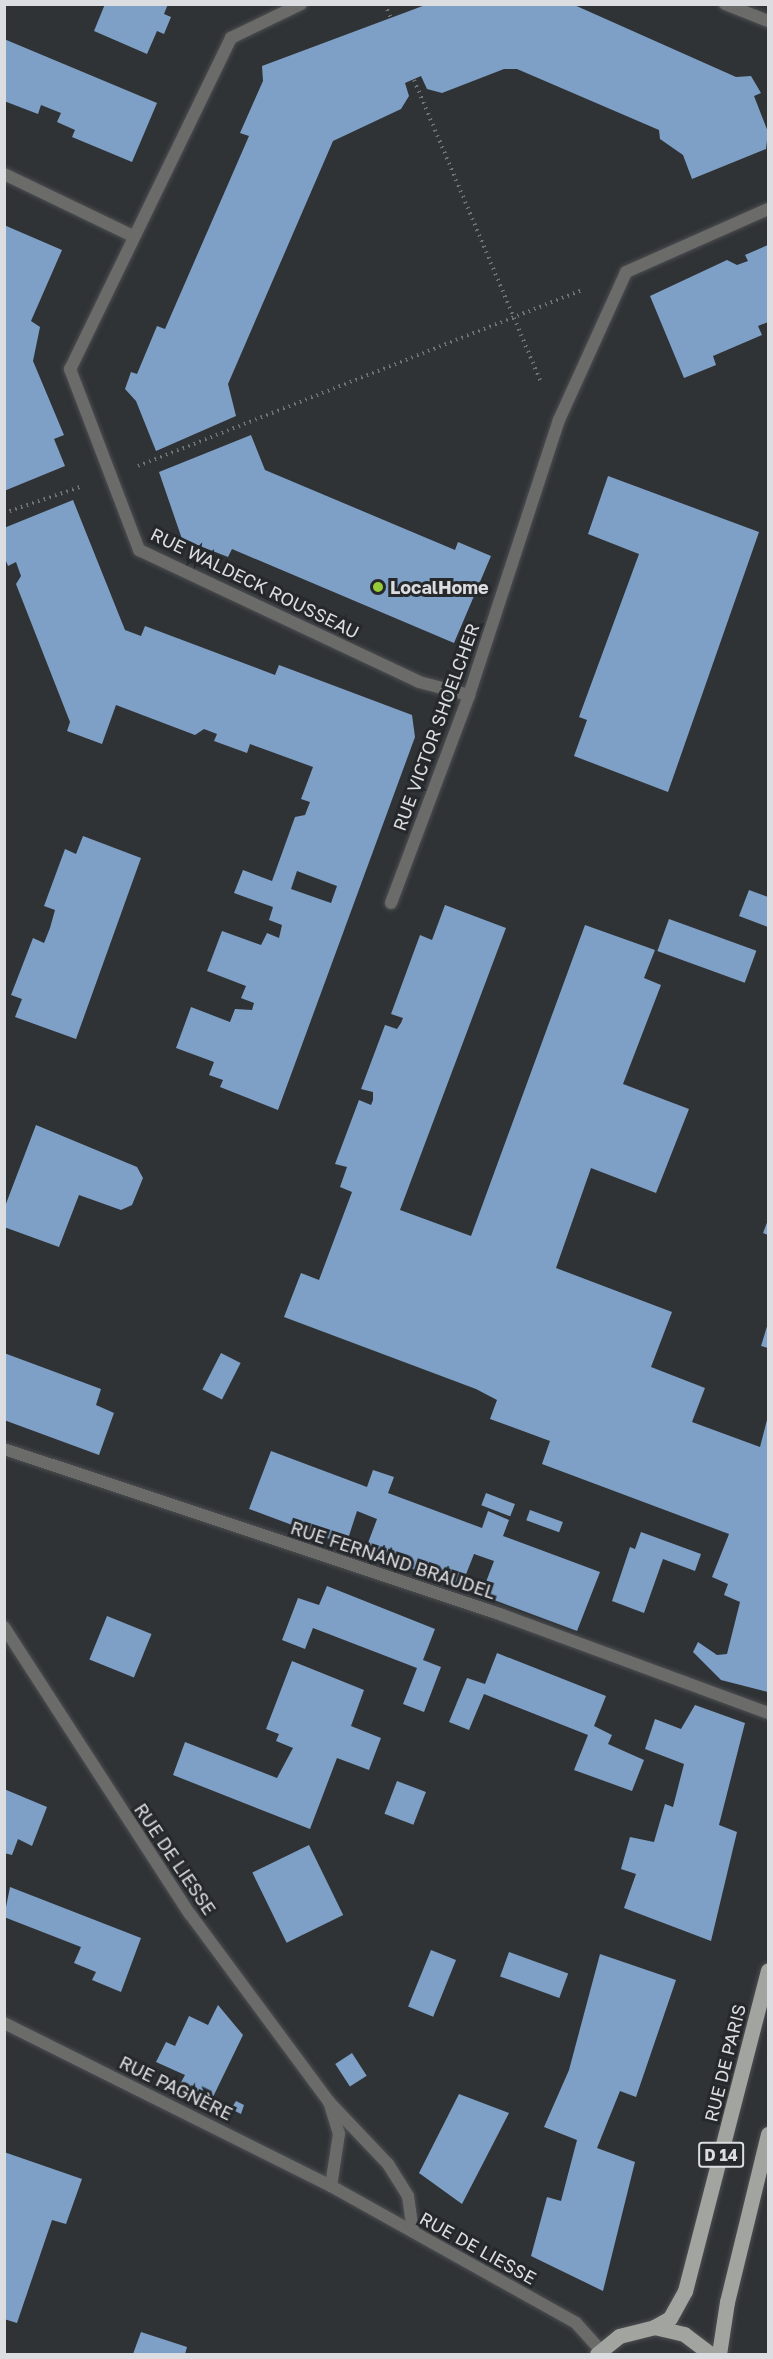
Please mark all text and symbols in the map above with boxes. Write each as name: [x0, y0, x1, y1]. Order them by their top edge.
street label: RUE WALDECK ROUSSEAU: [147, 523, 363, 643]
place label: LocalHome: [390, 576, 489, 598]
marker: LocalHome: [371, 580, 385, 594]
street label: RUE VICTOR SHOELCHER: [388, 620, 484, 834]
street label: RUE FERNAND BRAUDEL: [288, 1517, 498, 1603]
street label: RUE DE LIESSE: [130, 1799, 220, 1919]
street label: RUE DE PARIS: [700, 2002, 750, 2124]
street label: RUE PAGNÈRE: [116, 2051, 236, 2125]
road number: D 14: [697, 2142, 745, 2168]
street label: RUE DE LIESSE: [416, 2207, 540, 2289]

